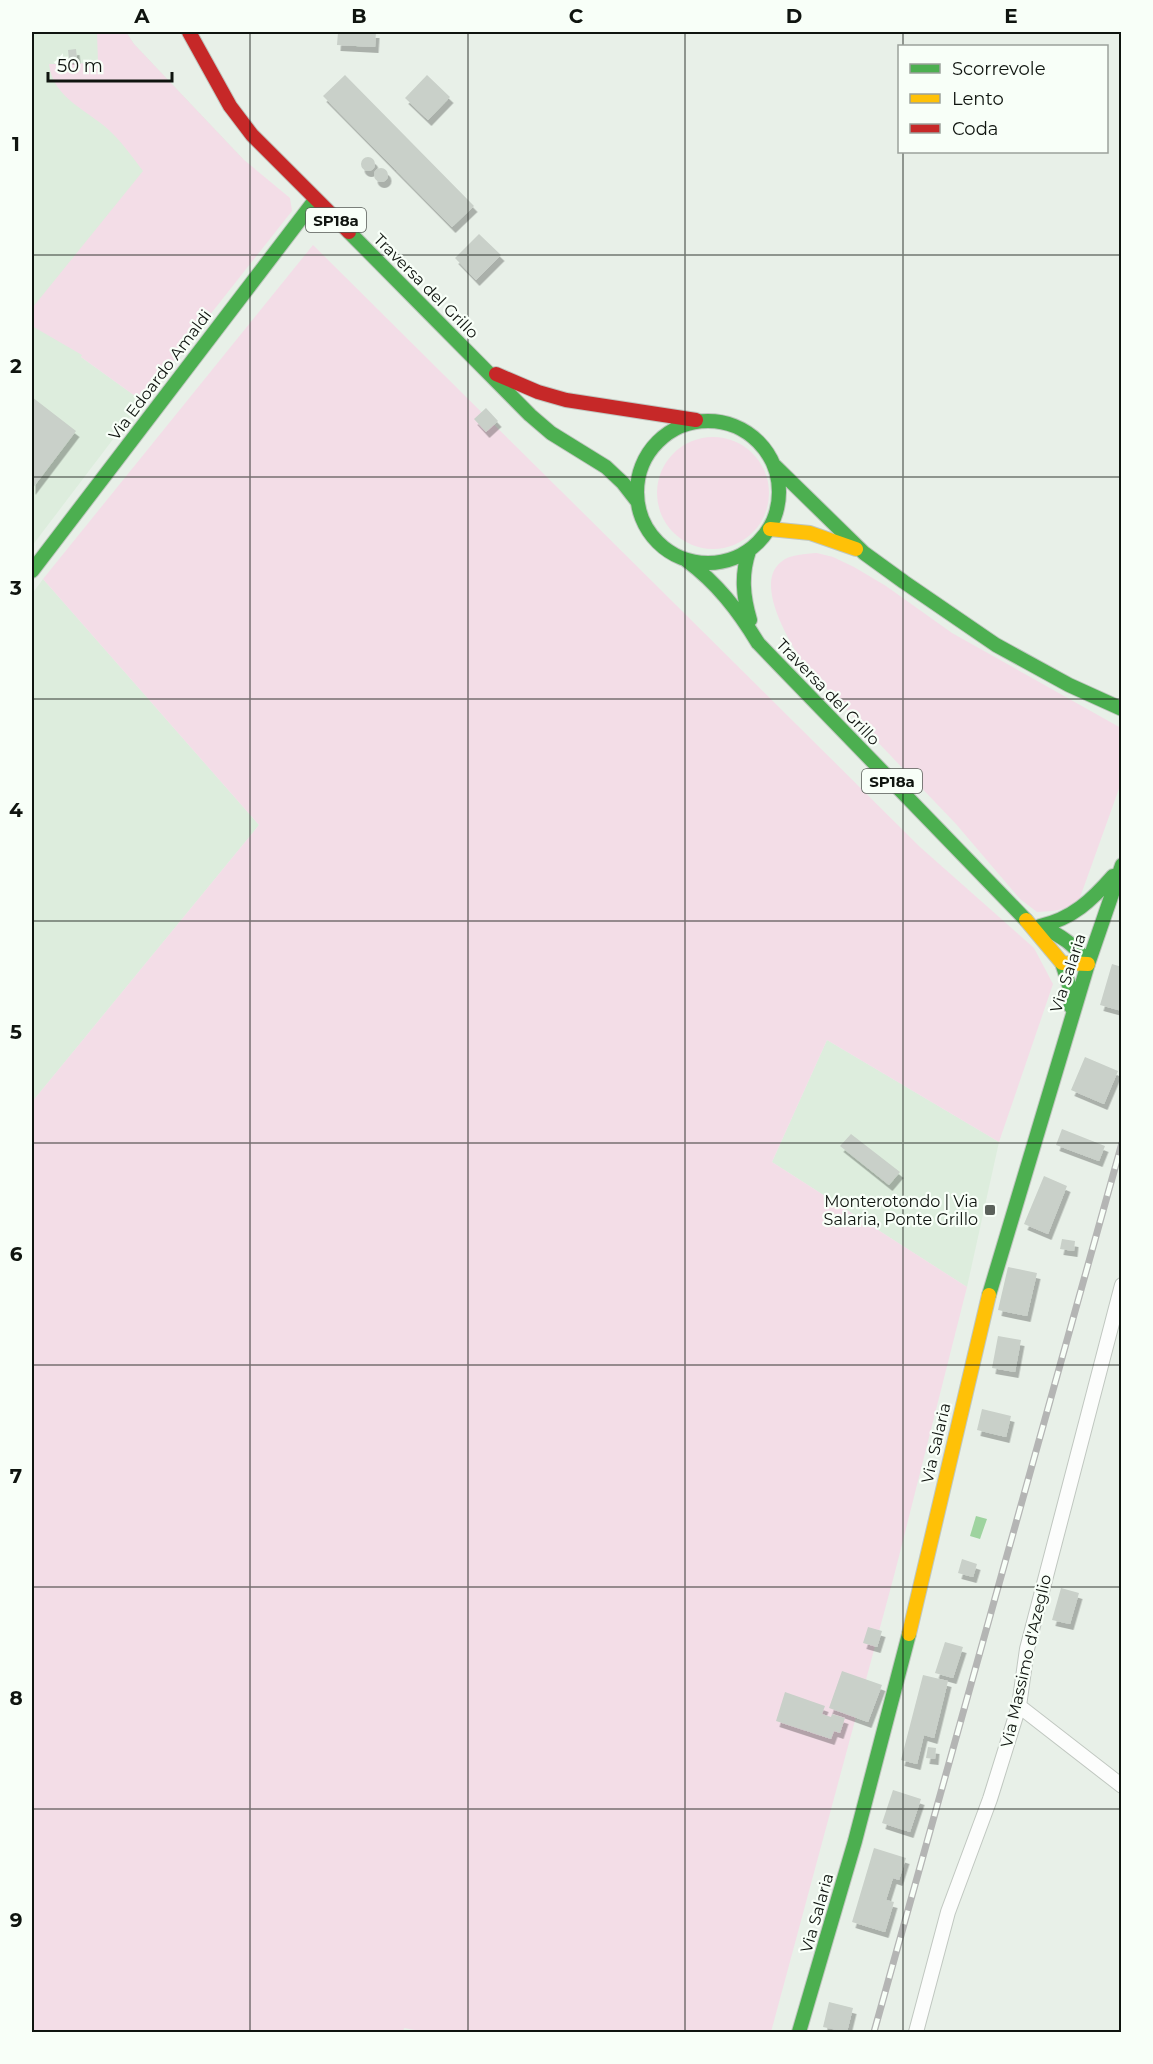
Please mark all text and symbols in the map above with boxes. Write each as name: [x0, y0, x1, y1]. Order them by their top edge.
text: A: [133, 4, 150, 28]
text: B: [351, 4, 367, 28]
text: C: [569, 4, 584, 28]
text: D: [786, 4, 802, 28]
text: E: [1004, 4, 1018, 28]
scale bar: [48, 45, 172, 83]
legend: [898, 45, 1108, 153]
text: 50 m: [57, 55, 103, 77]
text: Scorrevole: [952, 58, 1046, 80]
text: Lento: [952, 88, 1004, 110]
text: Coda: [952, 118, 998, 140]
text: 1: [12, 132, 20, 156]
road number: SP18a: [306, 208, 366, 232]
street label: Traversa del Grillo: [370, 230, 482, 342]
street label: Via Edoardo Amaldi: [105, 306, 215, 444]
text: 2: [10, 354, 22, 378]
text: 3: [9, 576, 22, 600]
street label: Traversa del Grillo: [772, 635, 884, 749]
road number: SP18a: [862, 769, 922, 793]
text: 4: [9, 798, 23, 822]
street label: Via Salaria: [1046, 931, 1090, 1015]
text: 5: [10, 1020, 22, 1044]
place label: Monterotondo | Via Salaria, Ponte Grillo: [824, 1192, 978, 1229]
marker: Monterotondo | Via Salaria, Ponte Grillo: [983, 1203, 997, 1217]
text: 6: [10, 1242, 23, 1266]
street label: Via Salaria: [918, 1401, 954, 1485]
text: 7: [10, 1464, 22, 1488]
street label: Via Massimo d'Azeglio: [997, 1573, 1055, 1749]
text: 8: [9, 1686, 23, 1710]
street label: Via Salaria: [797, 1871, 837, 1955]
text: 9: [10, 1908, 22, 1932]

